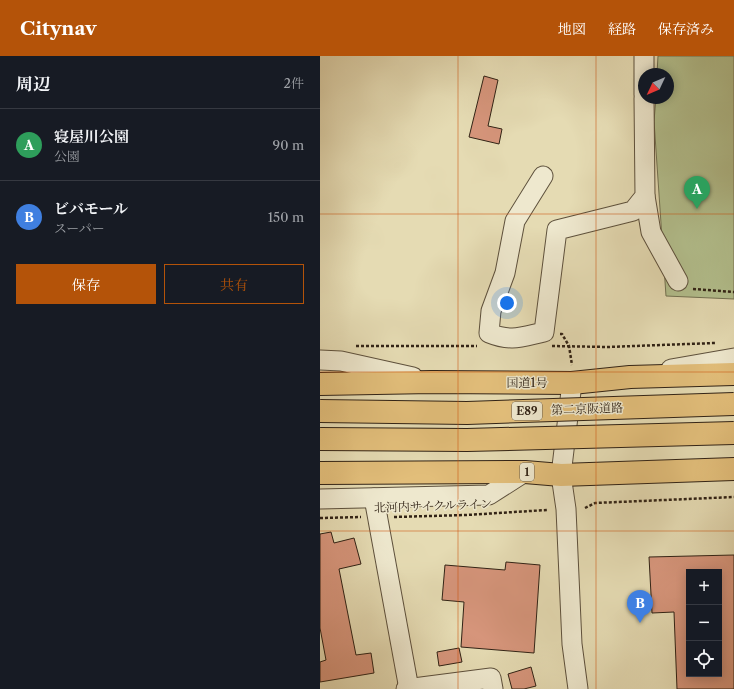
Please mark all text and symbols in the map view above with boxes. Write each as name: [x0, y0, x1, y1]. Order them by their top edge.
text: Citynav: [20, 17, 97, 40]
text: 地図: [558, 20, 586, 38]
text: 経路: [608, 20, 636, 38]
text: 保存済み: [658, 20, 714, 38]
north arrow: [638, 68, 674, 104]
text: 周辺: [16, 74, 50, 94]
text: 2件: [284, 75, 304, 91]
text: 寝屋川公園: [54, 127, 129, 146]
text: A: [24, 137, 34, 153]
text: 90 m: [273, 137, 304, 153]
text: 公園: [54, 148, 80, 164]
pin: A: [684, 176, 710, 209]
text: ビバモール: [54, 199, 128, 218]
text: B: [24, 209, 34, 225]
text: 150 m: [268, 209, 304, 225]
text: スーパー: [54, 220, 105, 236]
button: 保存: [16, 264, 156, 304]
button: 共有: [164, 264, 304, 304]
your location: [497, 293, 517, 313]
street label: 国道1号: [506, 375, 548, 390]
street label: 第二京阪道路: [551, 400, 623, 417]
road number: E89: [512, 402, 542, 420]
road number: 1: [520, 463, 534, 481]
street label: 北河内サイクルライン: [374, 496, 492, 515]
map controls: [686, 569, 722, 677]
button: +: [686, 569, 722, 605]
pin: B: [627, 590, 653, 623]
button: −: [686, 605, 722, 641]
button: locate: [686, 641, 722, 677]

